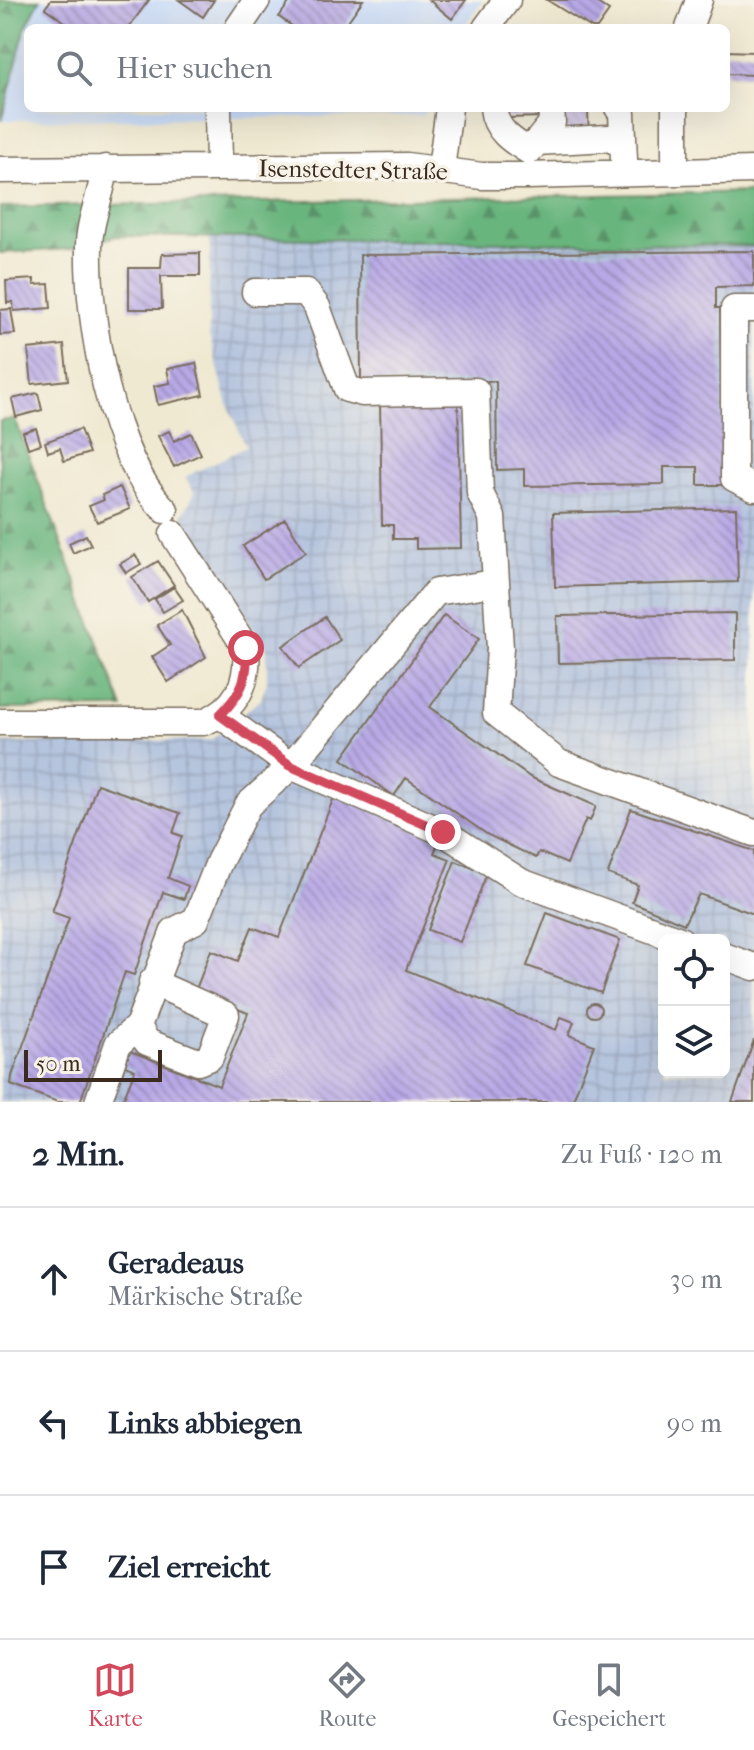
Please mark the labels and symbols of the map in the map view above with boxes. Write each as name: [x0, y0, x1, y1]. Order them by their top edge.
street label: Isenstedter Straße: [258, 154, 448, 186]
route start: [228, 630, 264, 666]
route end: [425, 814, 461, 850]
scale bar: [24, 1046, 162, 1082]

